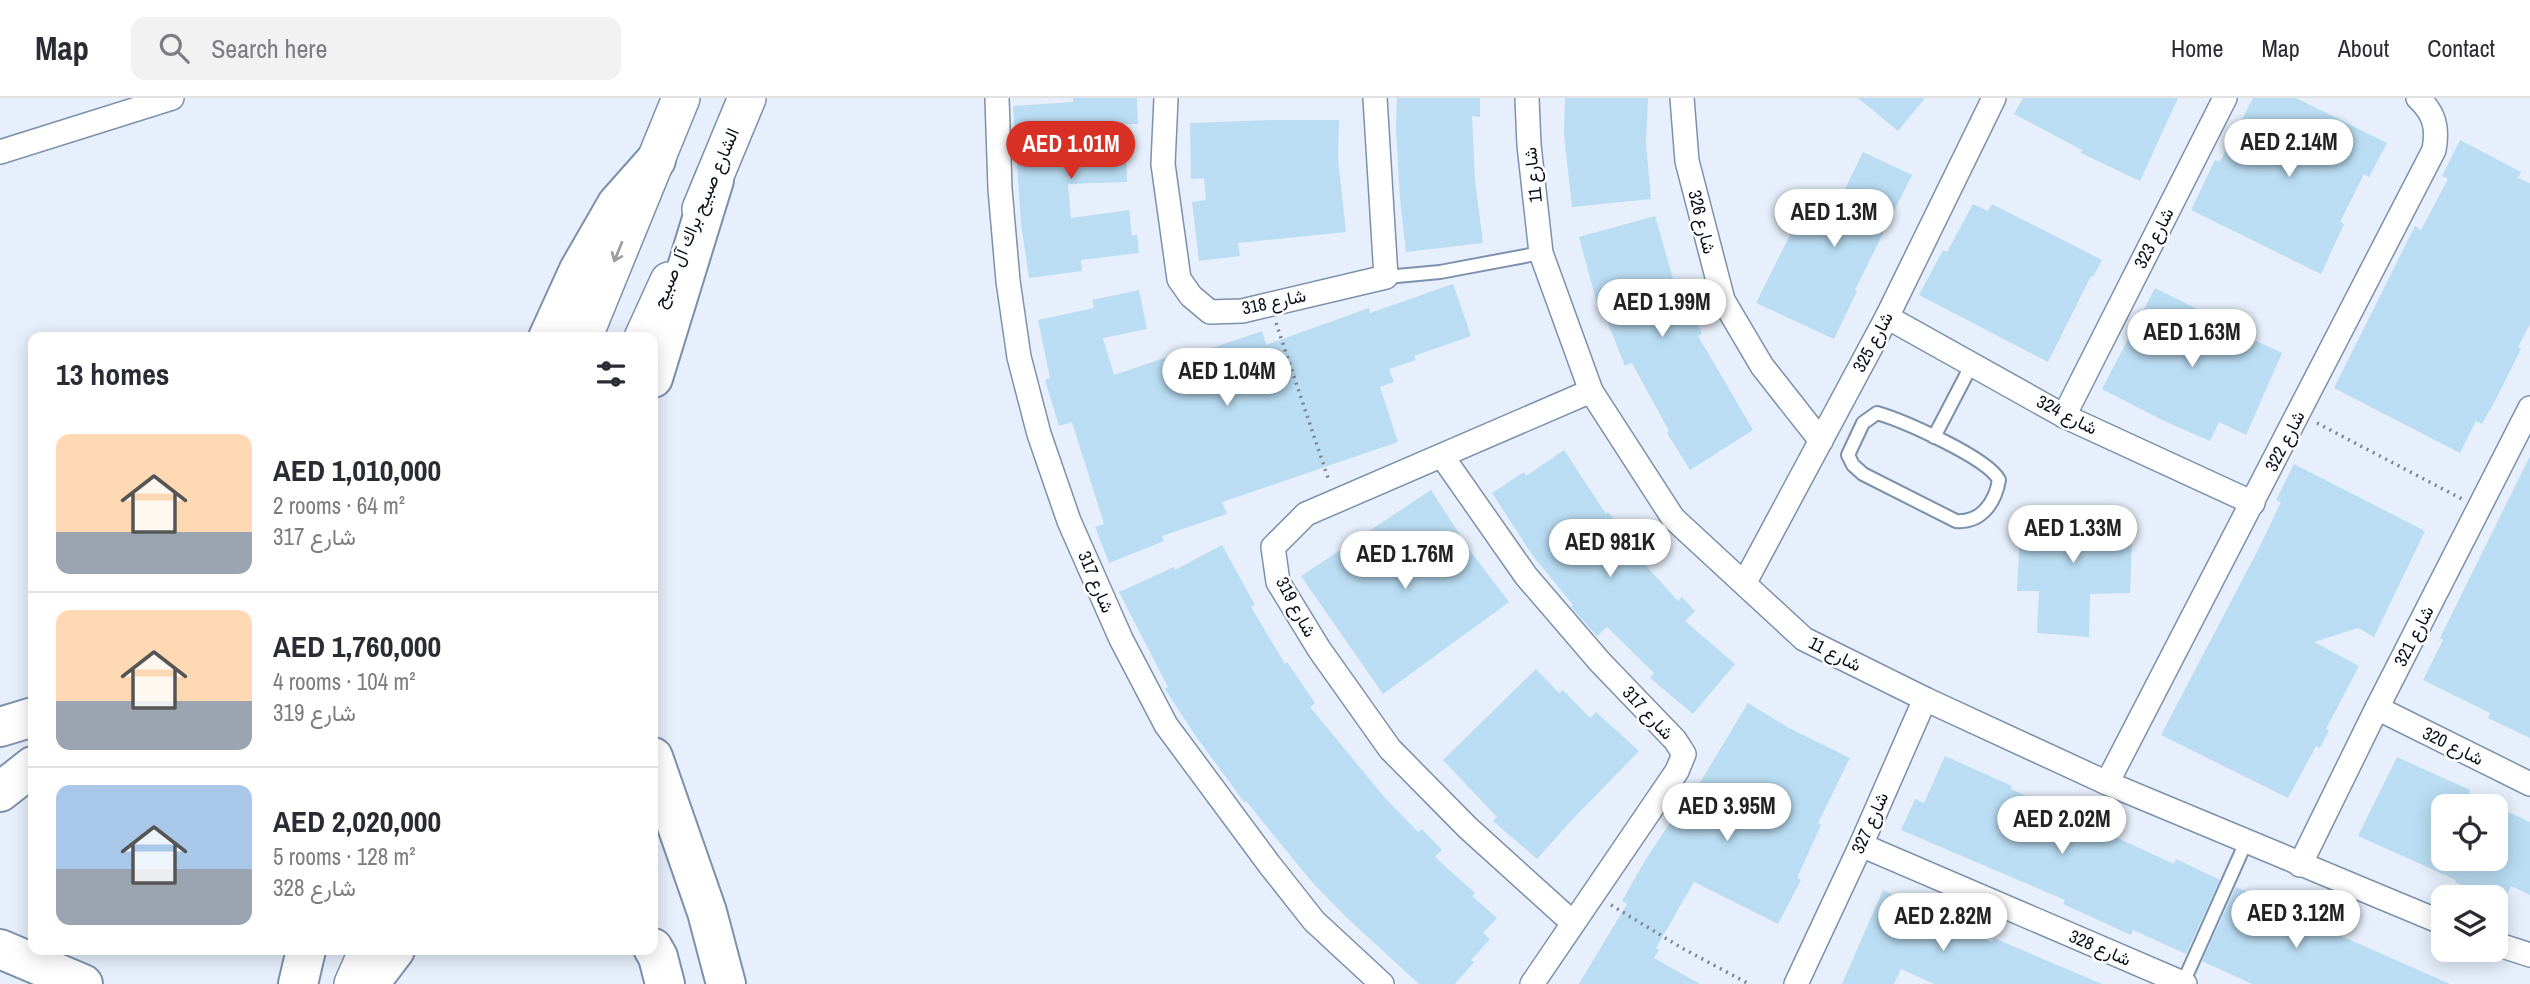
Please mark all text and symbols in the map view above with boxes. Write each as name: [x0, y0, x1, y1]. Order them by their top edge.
search box: [131, 17, 621, 80]
text: Map: [35, 26, 89, 70]
icon: search: [155, 29, 193, 67]
text: Search here: [211, 31, 327, 66]
text: Home: [2171, 32, 2223, 64]
text: Map: [2261, 32, 2300, 64]
text: About: [2338, 32, 2389, 64]
text: Contact: [2427, 32, 2495, 64]
pin: AED 2.14M: [2209, 120, 2369, 179]
pin: AED 1.01M: [991, 122, 1151, 181]
street label: الشارع صبيح براك آل صبيح: [646, 124, 745, 312]
text: AED 2.14M: [2240, 126, 2338, 157]
text: AED 1.01M: [1022, 128, 1120, 159]
street label: شارع 11: [1517, 146, 1548, 204]
street label: شارع 326: [1683, 187, 1722, 256]
pin: AED 1.3M: [1762, 190, 1906, 249]
text: AED 1.3M: [1791, 196, 1878, 227]
street label: شارع 323: [2128, 203, 2179, 272]
one-way arrow: [611, 241, 624, 262]
pin: AED 1.99M: [1582, 280, 1742, 339]
street label: شارع 318: [1240, 283, 1308, 320]
text: AED 1.99M: [1613, 286, 1711, 317]
street label: شارع 325: [1846, 307, 1899, 376]
pin: AED 1.63M: [2112, 310, 2272, 369]
text: AED 1.63M: [2143, 316, 2241, 347]
pin: AED 1.04M: [1147, 348, 1307, 408]
text: 13 homes: [56, 354, 170, 394]
icon: filters: [592, 355, 630, 393]
text: AED 1.04M: [1178, 355, 1276, 386]
street label: شارع 324: [2033, 389, 2102, 440]
street label: شارع 322: [2259, 406, 2310, 475]
text: AED 1,010,000: [273, 450, 441, 490]
icon: home: [112, 462, 196, 546]
text: 2 rooms · 64 m²: [273, 490, 405, 521]
pin: AED 1.33M: [1993, 505, 2153, 565]
text: AED 1.33M: [2024, 512, 2122, 543]
pin: AED 981K: [1538, 519, 1682, 579]
text: شارع 317: [273, 521, 356, 552]
text: AED 981K: [1565, 526, 1655, 557]
pin: AED 1.76M: [1325, 532, 1485, 591]
text: AED 1.76M: [1356, 538, 1454, 569]
street label: شارع 317: [1072, 547, 1121, 617]
street label: شارع 319: [1270, 572, 1323, 641]
street label: شارع 321: [2388, 601, 2439, 670]
text: AED 1,760,000: [273, 626, 441, 666]
street label: شارع 11: [1805, 630, 1866, 677]
icon: home: [112, 638, 196, 722]
text: 4 rooms · 104 m²: [273, 666, 416, 697]
street label: شارع 317: [1617, 680, 1680, 745]
text: شارع 319: [273, 697, 356, 728]
street label: شارع 320: [2419, 720, 2488, 771]
pin: AED 3.95M: [1647, 784, 1807, 843]
street label: شارع 327: [1845, 788, 1894, 858]
text: AED 3.95M: [1678, 790, 1776, 821]
map controls: [2431, 794, 2508, 962]
button: locate: [2431, 794, 2508, 871]
pin: AED 2.02M: [1982, 796, 2142, 856]
text: AED 2,020,000: [273, 801, 441, 841]
text: AED 2.02M: [2013, 803, 2111, 834]
icon: home: [112, 813, 196, 897]
text: 5 rooms · 128 m²: [273, 841, 416, 872]
text: شارع 328: [273, 872, 356, 903]
button: layers: [2431, 885, 2508, 962]
pin: AED 3.12M: [2216, 890, 2376, 950]
pin: AED 2.82M: [1863, 894, 2023, 953]
text: AED 3.12M: [2247, 897, 2345, 928]
text: AED 2.82M: [1894, 900, 1992, 931]
street label: شارع 328: [2065, 923, 2135, 972]

